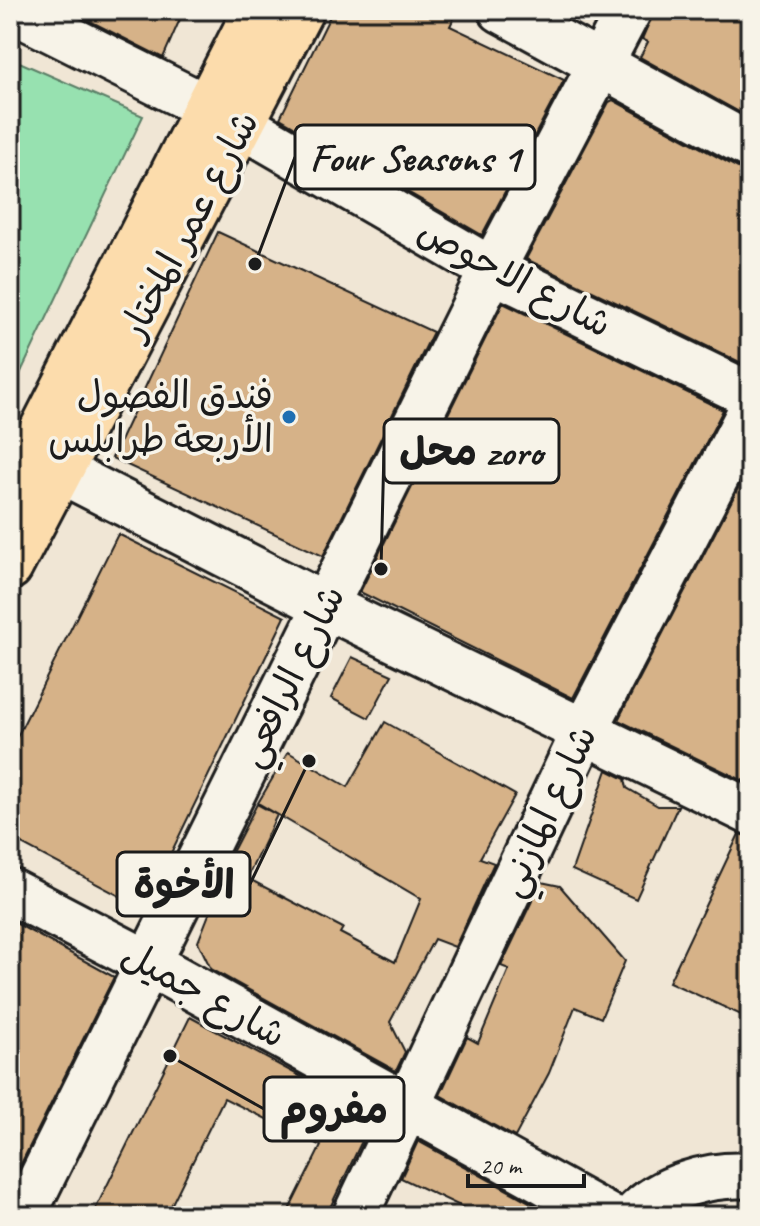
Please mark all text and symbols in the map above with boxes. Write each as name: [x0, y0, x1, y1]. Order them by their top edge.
street label: شارع عمر المختار: [108, 103, 272, 351]
callout: Four Seasons 1: [295, 125, 535, 189]
text: Four Seasons 1: [310, 133, 524, 183]
street label: شارع الاحوص: [409, 206, 620, 350]
place label: فندق الفصول الأربعة طرابلس: [48, 372, 273, 463]
marker: فندق الفصول الأربعة طرابلس: [280, 408, 298, 426]
callout: محل zoro: [384, 419, 559, 483]
text: محل zoro: [399, 427, 546, 477]
street label: شارع الرافعي: [227, 577, 363, 779]
street label: شارع المازني: [487, 718, 615, 908]
callout: الأخوة: [117, 852, 250, 916]
text: الأخوة: [133, 857, 235, 910]
street label: شارع جميل: [112, 930, 294, 1061]
callout: مفروم: [264, 1077, 404, 1141]
text: مفروم: [280, 1085, 388, 1140]
scale bar: [468, 1138, 584, 1188]
text: 20 m: [480, 1151, 523, 1181]

